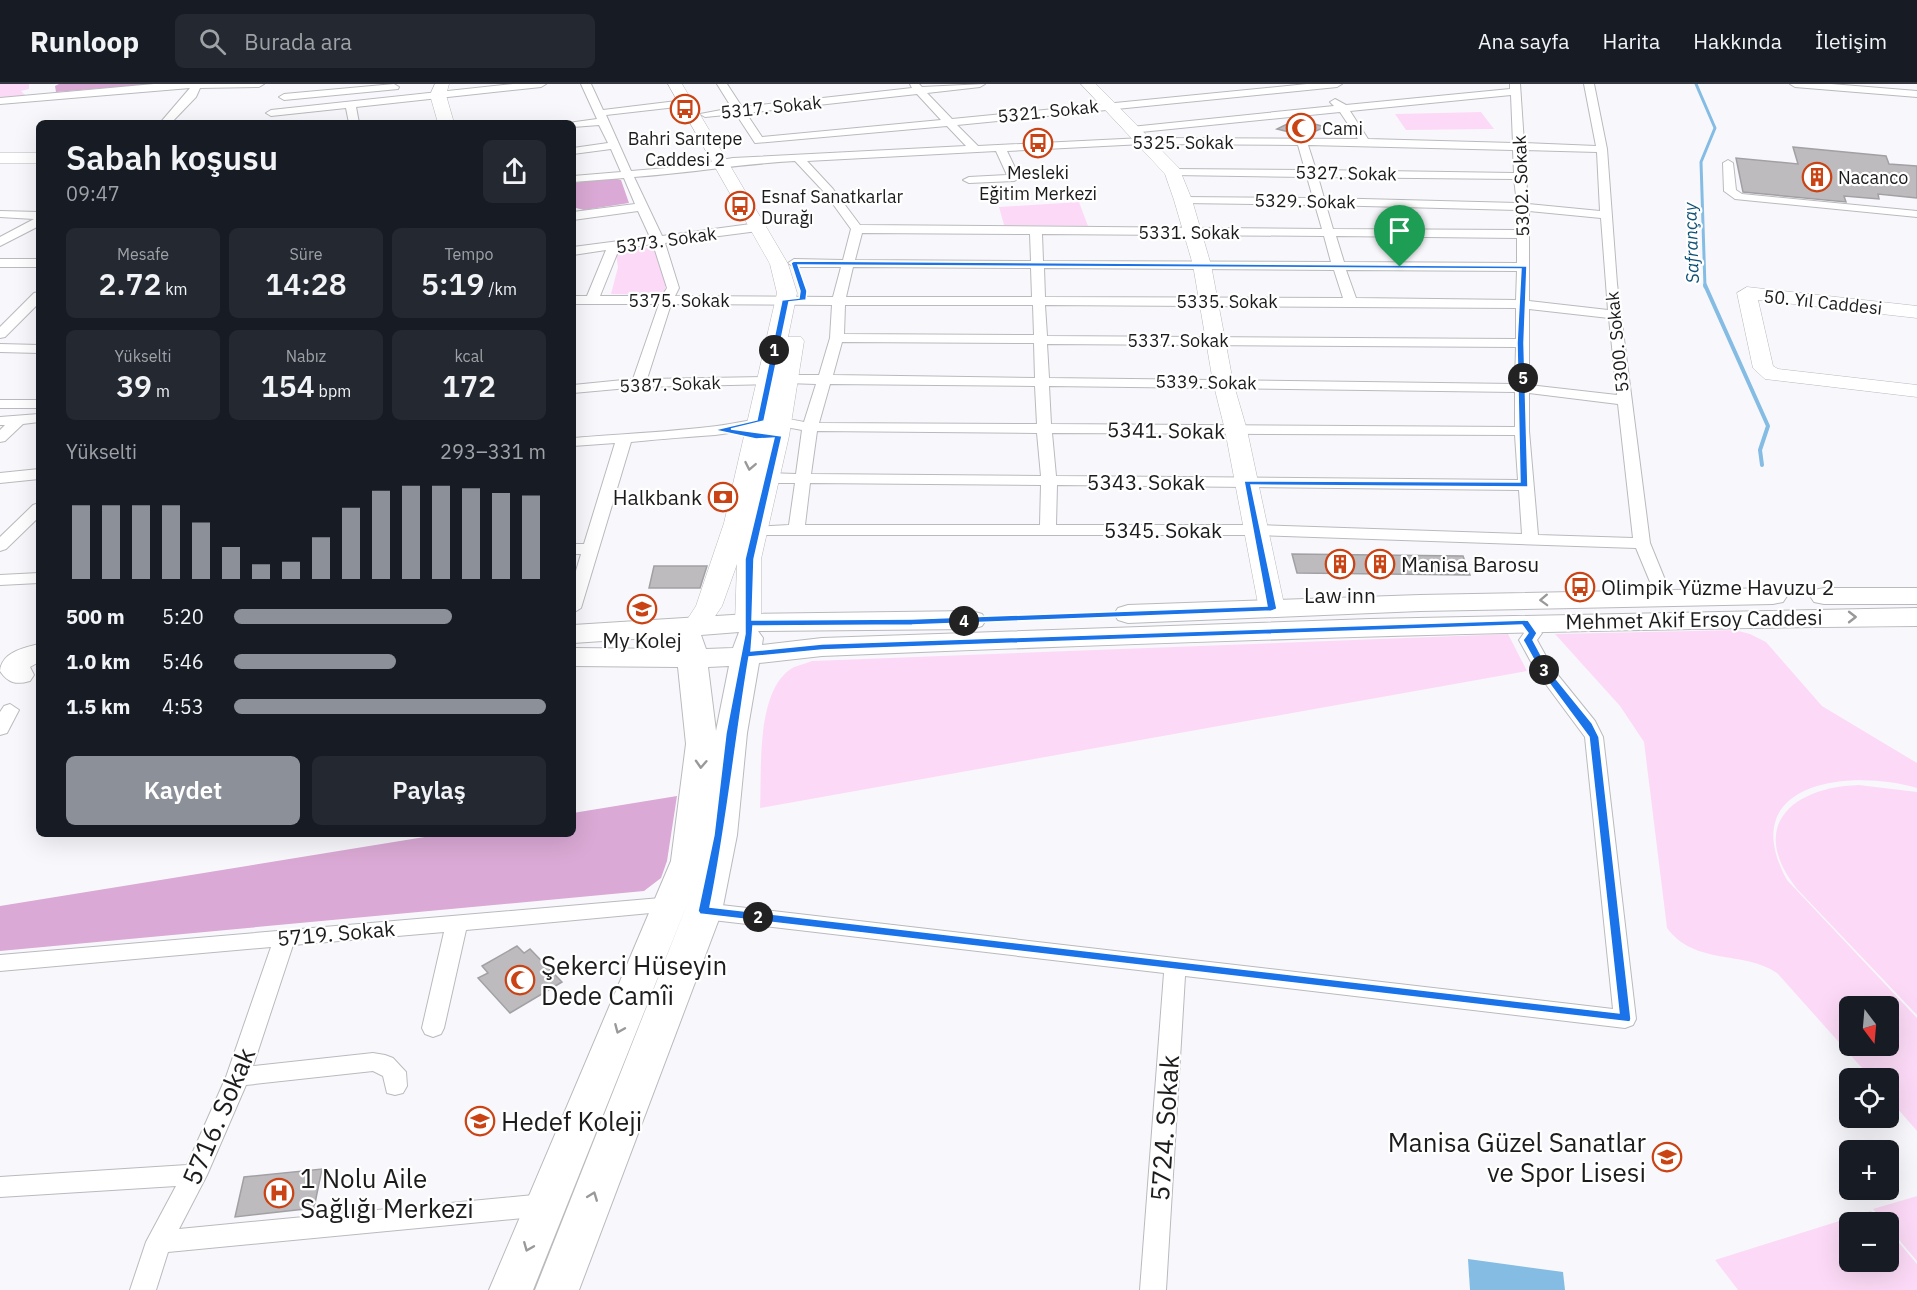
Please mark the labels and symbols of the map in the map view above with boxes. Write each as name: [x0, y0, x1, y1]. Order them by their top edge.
street label: 5317. Sokak: [719, 90, 823, 124]
bus stop icon: Bahri Sarıtepe Caddesi 2: [669, 93, 701, 125]
street label: 5321. Sokak: [996, 94, 1100, 128]
mosque icon: Cami: [1285, 112, 1317, 144]
place label: Cami: [1322, 117, 1363, 140]
place label: Bahri Sarıtepe Caddesi 2: [628, 127, 742, 171]
bus stop icon: Mesleki Eğitim Merkezi: [1022, 127, 1054, 159]
street label: 5325. Sokak: [1132, 131, 1234, 154]
street label: 5302. Sokak: [1508, 134, 1534, 237]
place label: Mesleki Eğitim Merkezi: [979, 161, 1097, 205]
street label: 5327. Sokak: [1295, 161, 1397, 185]
building icon: Nacanco: [1801, 161, 1833, 193]
place label: Nacanco: [1838, 166, 1908, 189]
place label: Esnaf Sanatkarlar Durağı: [761, 185, 904, 229]
street label: 5329. Sokak: [1254, 189, 1356, 213]
bus stop icon: Esnaf Sanatkarlar Durağı: [724, 190, 756, 222]
water label: Safrançay: [1678, 201, 1704, 284]
pin: [1374, 205, 1425, 267]
street label: 5373. Sokak: [614, 221, 718, 258]
street label: 5331. Sokak: [1138, 221, 1240, 244]
street label: 50. Yıl Caddesi: [1763, 284, 1883, 320]
street label: 5375. Sokak: [628, 289, 730, 312]
street label: 5335. Sokak: [1176, 290, 1278, 313]
street label: 5300. Sokak: [1600, 290, 1634, 394]
street label: 5337. Sokak: [1127, 329, 1229, 352]
pin: 1: [759, 335, 789, 365]
pin: 5: [1508, 363, 1538, 393]
street label: 5339. Sokak: [1155, 370, 1257, 394]
street label: 5387. Sokak: [619, 371, 722, 397]
street label: 5341. Sokak: [1107, 415, 1225, 445]
one-way arrow: [744, 461, 757, 471]
street label: 5343. Sokak: [1087, 468, 1205, 496]
bank icon: Halkbank: [707, 481, 739, 513]
place label: Halkbank: [613, 483, 702, 511]
street label: 5345. Sokak: [1104, 516, 1222, 544]
building icon: Law inn: [1324, 548, 1356, 580]
building icon: Manisa Barosu: [1364, 548, 1396, 580]
place label: Manisa Barosu: [1401, 550, 1539, 578]
bus stop icon: Olimpik Yüzme Havuzu 2: [1564, 571, 1596, 603]
place label: Olimpik Yüzme Havuzu 2: [1601, 573, 1834, 601]
place label: Law inn: [1304, 581, 1376, 609]
school or university icon: My Kolej: [626, 593, 658, 625]
one-way arrow: [1539, 593, 1548, 606]
street label: Mehmet Akif Ersoy Caddesi: [1565, 603, 1823, 635]
pin: 4: [949, 606, 979, 636]
one-way arrow: [1848, 611, 1857, 623]
place label: My Kolej: [602, 626, 682, 654]
pin: 3: [1529, 655, 1559, 685]
one-way arrow: [695, 760, 708, 769]
pin: 2: [743, 902, 773, 932]
street label: 5719. Sokak: [276, 914, 396, 952]
place label: Şekerci Hüseyin Dede Camîi: [541, 948, 727, 1012]
mosque icon: Şekerci Hüseyin Dede Camîi: [504, 964, 536, 996]
north arrow: [1839, 996, 1899, 1056]
one-way arrow: [614, 1022, 626, 1033]
street label: 5716. Sokak: [174, 1042, 262, 1190]
street label: 5724. Sokak: [1142, 1053, 1186, 1202]
place label: Hedef Koleji: [501, 1104, 642, 1138]
school or university icon: Hedef Koleji: [464, 1105, 496, 1137]
place label: Manisa Güzel Sanatlar ve Spor Lisesi: [1388, 1125, 1646, 1189]
school or university icon: Manisa Güzel Sanatlar ve Spor Lisesi: [1651, 1141, 1683, 1173]
place label: 1 Nolu Aile Sağlığı Merkezi: [300, 1161, 474, 1225]
hospital icon: 1 Nolu Aile Sağlığı Merkezi: [263, 1177, 295, 1209]
one-way arrow: [586, 1191, 598, 1202]
one-way arrow: [523, 1241, 535, 1252]

